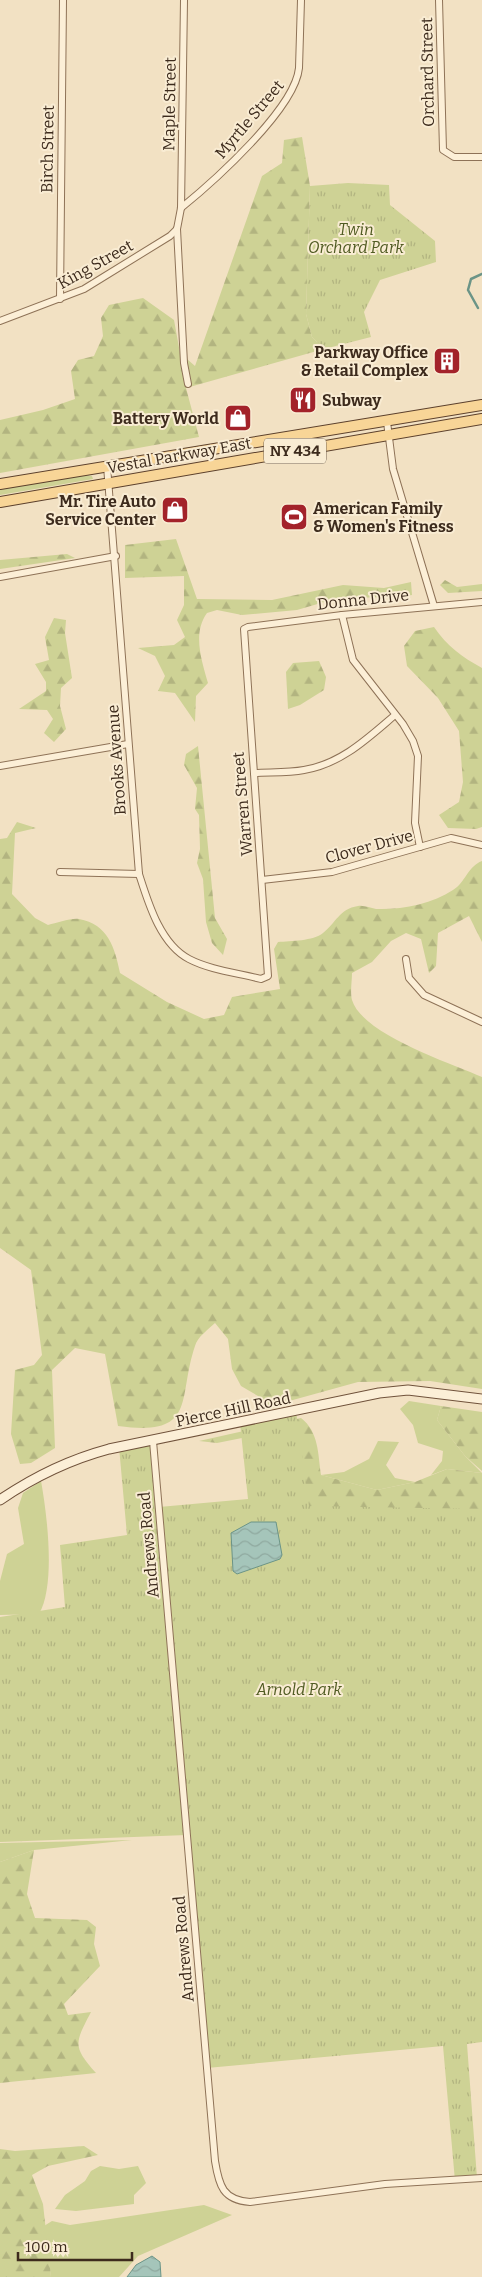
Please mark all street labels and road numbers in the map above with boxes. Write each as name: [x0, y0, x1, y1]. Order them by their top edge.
street label: Orchard Street: [417, 17, 438, 127]
street label: Maple Street: [159, 57, 180, 151]
street label: Myrtle Street: [211, 76, 288, 162]
street label: Birch Street: [37, 105, 58, 193]
street label: King Street: [54, 236, 136, 293]
street label: Vestal Parkway East: [105, 433, 253, 478]
road number: NY 434: [264, 438, 326, 464]
street label: Donna Drive: [316, 585, 410, 614]
street label: Brooks Avenue: [103, 704, 130, 816]
street label: Warren Street: [228, 751, 257, 857]
street label: Clover Drive: [323, 826, 415, 867]
street label: Pierce Hill Road: [174, 1388, 293, 1431]
street label: Andrews Road: [134, 1490, 163, 1599]
street label: Andrews Road: [169, 1894, 198, 2003]

